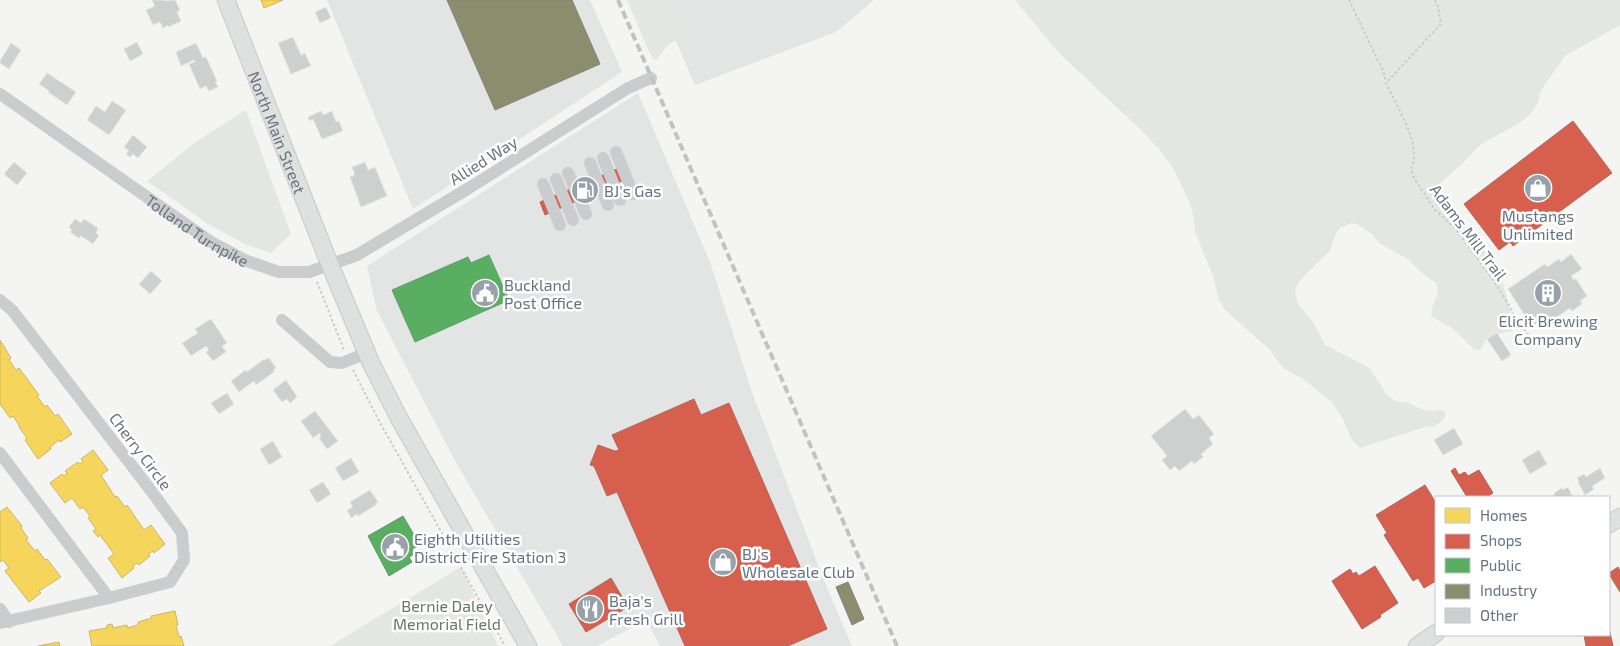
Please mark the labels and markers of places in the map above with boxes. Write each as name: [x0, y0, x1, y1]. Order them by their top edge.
shop icon: Mustangs Unlimited: [1523, 173, 1553, 203]
fuel station icon: BJ's Gas: [570, 175, 600, 205]
place label: BJ's Gas: [604, 181, 661, 200]
place label: Mustangs Unlimited: [1502, 206, 1574, 243]
place label: Buckland Post Office: [504, 275, 582, 312]
public building icon: Buckland Post Office: [470, 278, 500, 308]
building icon: Elicit Brewing Company: [1533, 278, 1563, 308]
place label: Elicit Brewing Company: [1498, 311, 1598, 348]
place label: Eighth Utilities District Fire Station 3: [414, 529, 566, 566]
public building icon: Eighth Utilities District Fire Station 3: [380, 532, 410, 562]
place label: BJ's Wholesale Club: [742, 544, 855, 581]
shop icon: BJ's Wholesale Club: [708, 547, 738, 577]
place label: Baja's Fresh Grill: [609, 591, 683, 628]
restaurant icon: Baja's Fresh Grill: [575, 594, 605, 624]

